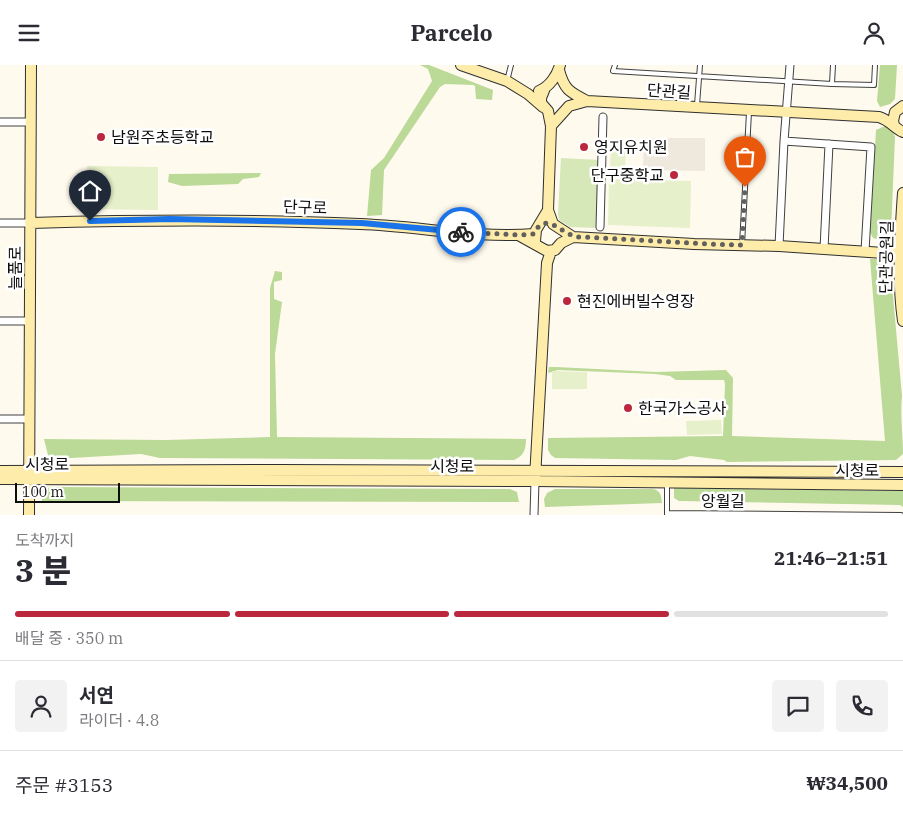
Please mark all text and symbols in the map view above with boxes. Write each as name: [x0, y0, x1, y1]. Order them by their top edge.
text: Parcelo: [410, 18, 493, 47]
icon: menu: [15, 19, 43, 47]
icon: person: [860, 19, 888, 47]
street label: 단관길: [646, 79, 692, 103]
place label: 남원주초등학교: [111, 127, 214, 147]
marker: 남원주초등학교: [95, 131, 107, 143]
pin: [724, 136, 766, 187]
place label: 영지유치원: [594, 137, 668, 157]
marker: 영지유치원: [578, 141, 590, 153]
icon: bag: [731, 143, 759, 171]
place label: 단구중학교: [590, 165, 664, 185]
marker: 단구중학교: [668, 169, 680, 181]
pin: [69, 170, 111, 221]
icon: home: [76, 177, 104, 205]
street label: 단구로: [283, 196, 328, 218]
courier: [436, 207, 486, 257]
icon: bike: [447, 218, 475, 246]
street label: 단관공원길: [875, 220, 897, 294]
street label: 늘품로: [5, 246, 25, 290]
place label: 현진에버빌수영장: [577, 291, 695, 311]
marker: 현진에버빌수영장: [561, 295, 573, 307]
place label: 한국가스공사: [638, 398, 727, 418]
marker: 한국가스공사: [622, 402, 634, 414]
street label: 시청로: [25, 454, 69, 474]
street label: 시청로: [430, 456, 474, 476]
street label: 시청로: [835, 460, 879, 480]
scale bar: [15, 480, 120, 503]
text: 100 m: [22, 483, 64, 501]
street label: 앙월길: [701, 491, 745, 511]
text: 도착까지: [15, 530, 74, 550]
text: 21:46–21:51: [774, 546, 888, 570]
text: 3 분: [15, 549, 71, 591]
text: 배달 중 · 350 m: [15, 628, 123, 648]
button: person: [15, 680, 67, 732]
button: chat: [772, 680, 824, 732]
button: phone: [836, 680, 888, 732]
text: 서연: [79, 683, 114, 707]
text: 라이더 · 4.8: [79, 710, 159, 730]
text: ₩34,500: [806, 771, 888, 795]
text: 주문 #3153: [15, 773, 113, 797]

